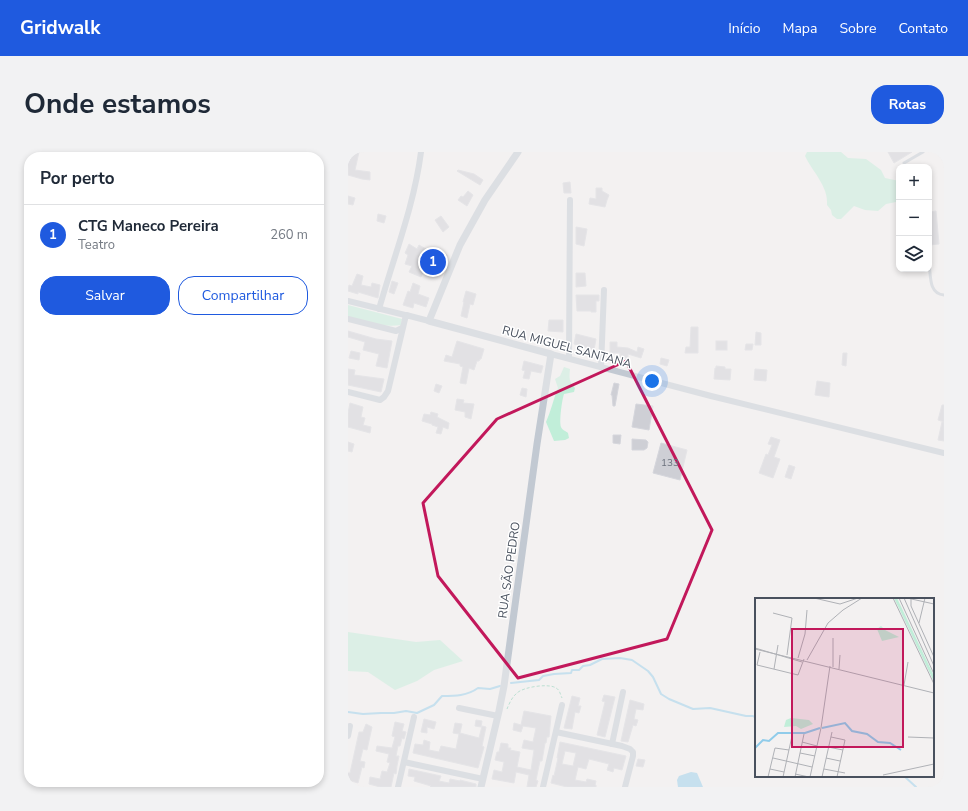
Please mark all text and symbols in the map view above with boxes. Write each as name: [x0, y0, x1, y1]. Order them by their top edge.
text: Gridwalk: [20, 15, 100, 41]
text: Início: [728, 19, 760, 38]
text: Mapa: [782, 19, 817, 38]
text: Sobre: [839, 19, 876, 38]
text: Contato: [898, 19, 948, 38]
text: Onde estamos: [24, 85, 211, 123]
button: Rotas: [871, 85, 944, 124]
map controls: [896, 164, 932, 272]
button: +: [896, 164, 932, 200]
text: Por perto: [40, 167, 115, 190]
button: −: [896, 200, 932, 236]
text: CTG Maneco Pereira: [78, 216, 219, 236]
text: 1: [49, 226, 57, 244]
text: 260 m: [270, 226, 308, 244]
text: Teatro: [78, 236, 115, 254]
button: layers: [896, 236, 932, 272]
pin: 1: [420, 247, 446, 277]
button: Salvar: [40, 276, 170, 315]
button: Compartilhar: [178, 276, 308, 315]
street label: RUA MIGUEL SANTANA: [500, 322, 634, 372]
your location: [642, 371, 662, 391]
house number: 133: [661, 456, 679, 470]
street label: RUA SÃO PEDRO: [494, 521, 524, 619]
inset map: [755, 598, 934, 777]

